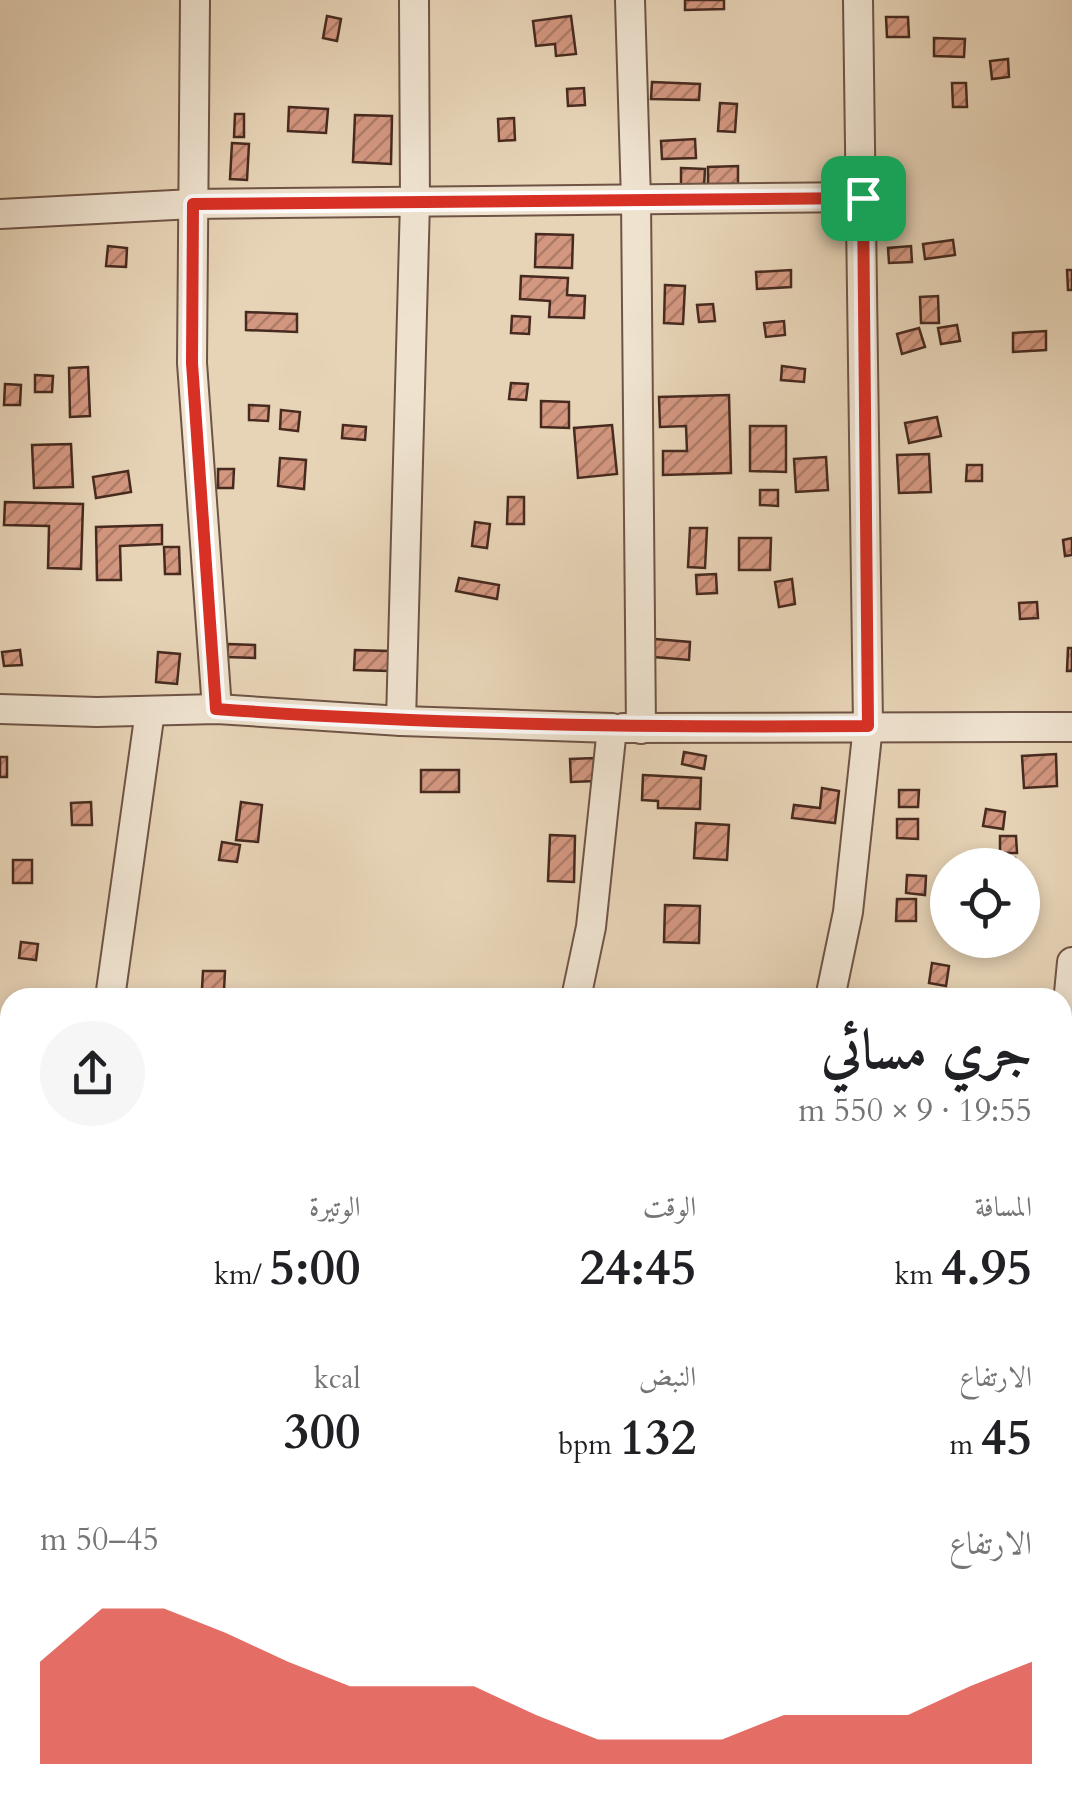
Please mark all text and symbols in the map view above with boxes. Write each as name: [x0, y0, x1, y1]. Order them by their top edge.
pin: [821, 156, 906, 241]
icon: arrive: [836, 171, 891, 226]
map controls: [930, 848, 1040, 958]
button: locate: [930, 848, 1040, 958]
text: جري مسائي: [821, 1014, 1032, 1088]
button: share: [40, 1021, 145, 1126]
text: 19:55 · 9 × 550 m: [798, 1089, 1032, 1133]
text: الوتيرة: [309, 1188, 361, 1226]
text: الوقت: [643, 1188, 696, 1226]
text: المسافة: [975, 1188, 1032, 1226]
text: 5:00: [269, 1234, 361, 1302]
text: 24:45: [579, 1234, 696, 1302]
text: 4.95: [941, 1234, 1032, 1302]
text: /km: [214, 1256, 269, 1294]
text: km: [894, 1256, 941, 1294]
text: النبض: [639, 1358, 696, 1396]
text: الارتفاع: [959, 1358, 1032, 1396]
text: kcal: [314, 1360, 361, 1398]
text: 300: [284, 1398, 361, 1466]
text: 132: [620, 1404, 696, 1472]
text: 45: [981, 1404, 1032, 1472]
text: bpm: [558, 1426, 620, 1464]
text: m: [950, 1426, 981, 1464]
text: 45–50 m: [40, 1518, 159, 1562]
text: الارتفاع: [949, 1522, 1032, 1566]

